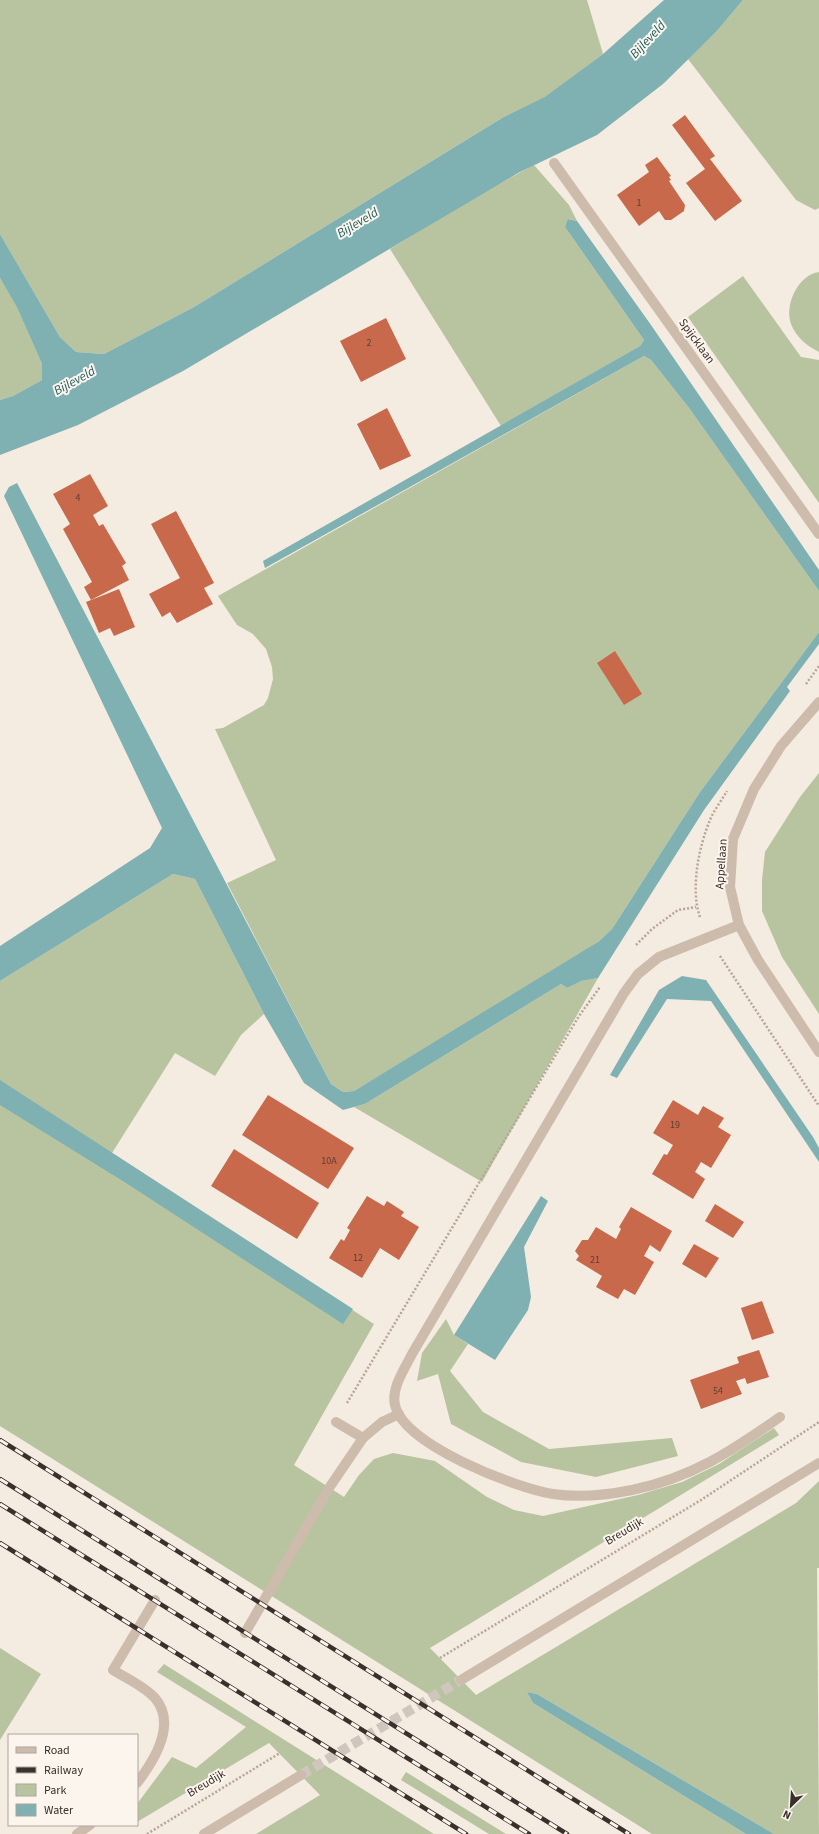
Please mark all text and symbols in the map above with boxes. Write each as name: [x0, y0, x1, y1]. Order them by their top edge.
water label: Bijleveld: [626, 16, 670, 62]
house number: 1: [637, 196, 642, 210]
water label: Bijleveld: [334, 203, 382, 242]
street label: Spijcklaan: [674, 315, 719, 367]
house number: 2: [367, 336, 372, 350]
water label: Bijleveld: [50, 362, 99, 400]
house number: 4: [76, 491, 81, 505]
street label: Appellaan: [711, 838, 732, 890]
house number: 19: [670, 1118, 680, 1132]
house number: 10A: [321, 1154, 337, 1168]
house number: 12: [353, 1251, 363, 1265]
house number: 21: [590, 1253, 600, 1267]
house number: 54: [713, 1384, 723, 1398]
street label: Breudijk: [602, 1513, 647, 1550]
legend: [8, 1734, 138, 1826]
text: Road: [44, 1742, 70, 1759]
text: Railway: [44, 1762, 83, 1779]
street label: Breudijk: [184, 1765, 229, 1802]
text: Park: [44, 1782, 66, 1799]
north arrow: [771, 1786, 811, 1826]
text: Water: [44, 1802, 74, 1819]
text: N: [780, 1806, 793, 1823]

